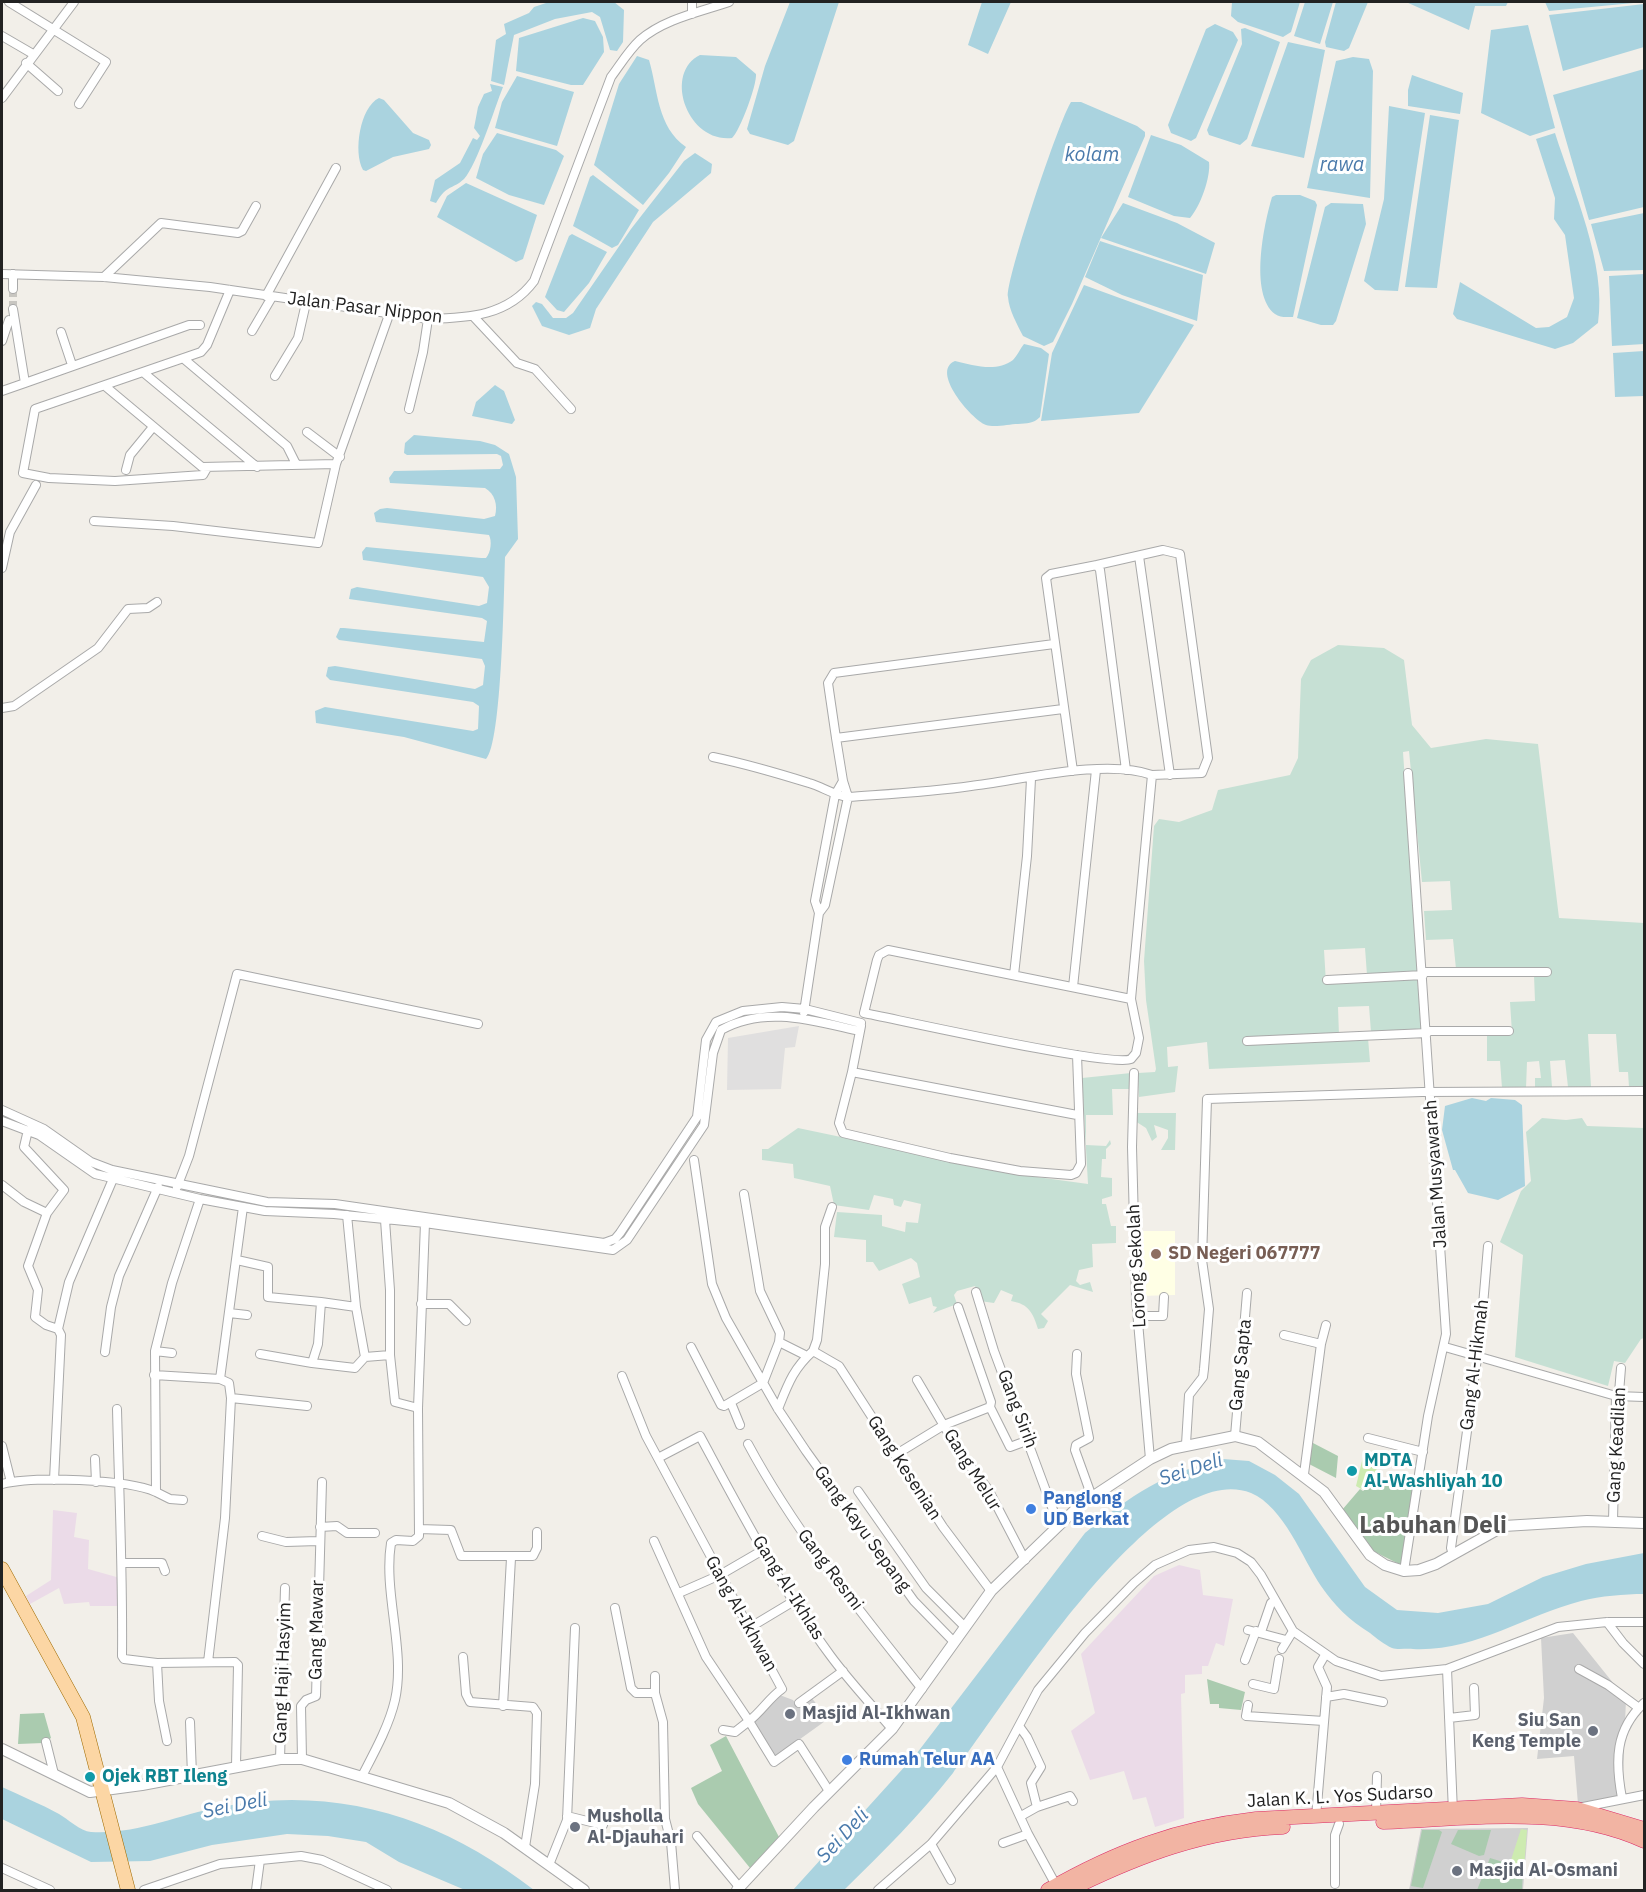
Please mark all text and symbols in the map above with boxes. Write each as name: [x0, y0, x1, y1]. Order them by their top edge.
water label: kolam: [1065, 143, 1119, 167]
water label: rawa: [1320, 153, 1364, 177]
street label: Jalan Pasar Nippon: [286, 288, 444, 328]
street label: Jalan Musyawarah: [1420, 1099, 1452, 1249]
street label: Lorong Sekolah: [1123, 1204, 1151, 1328]
place label: SD Negeri 067777: [1168, 1243, 1321, 1265]
marker: SD Negeri 067777: [1149, 1247, 1163, 1261]
street label: Gang Al-Hikmah: [1456, 1298, 1494, 1432]
street label: Gang Sapta: [1225, 1318, 1257, 1412]
street label: Gang Sirih: [992, 1367, 1042, 1451]
street label: Gang Keadilan: [1603, 1386, 1631, 1504]
street label: Gang Kesenian: [862, 1412, 946, 1524]
street label: Gang Melur: [938, 1425, 1006, 1515]
water label: Sei Deli: [1156, 1448, 1226, 1492]
place label: MDTA Al-Washliyah 10: [1364, 1450, 1502, 1492]
street label: Gang Kayu Sepang: [809, 1462, 915, 1596]
marker: MDTA Al-Washliyah 10: [1345, 1464, 1359, 1478]
place label: Panglong UD Berkat: [1043, 1488, 1129, 1530]
marker: Panglong UD Berkat: [1024, 1502, 1038, 1516]
district label: Labuhan Deli: [1359, 1512, 1507, 1540]
street label: Gang Resmi: [792, 1525, 868, 1615]
street label: Gang Al-Ikhlas: [747, 1532, 829, 1644]
street label: Gang Al-Ikhwan: [700, 1552, 782, 1676]
street label: Gang Mawar: [305, 1580, 329, 1680]
street label: Gang Haji Hasyim: [270, 1602, 296, 1744]
place label: Masjid Al-Ikhwan: [802, 1703, 950, 1725]
marker: Masjid Al-Ikhwan: [783, 1707, 797, 1721]
place label: Siu San Keng Temple: [1472, 1710, 1581, 1752]
marker: Siu San Keng Temple: [1586, 1724, 1600, 1738]
place label: Rumah Telur AA: [859, 1749, 995, 1771]
marker: Rumah Telur AA: [840, 1753, 854, 1767]
place label: Ojek RBT Ileng: [102, 1766, 227, 1788]
marker: Ojek RBT Ileng: [83, 1770, 97, 1784]
street label: Jalan K. L. Yos Sudarso: [1246, 1781, 1434, 1813]
water label: Sei Deli: [201, 1788, 269, 1824]
water label: Sei Deli: [812, 1804, 874, 1868]
place label: Musholla Al-Djauhari: [587, 1806, 684, 1848]
marker: Musholla Al-Djauhari: [568, 1820, 582, 1834]
place label: Masjid Al-Osmani: [1469, 1860, 1618, 1882]
marker: Masjid Al-Osmani: [1450, 1864, 1464, 1878]

